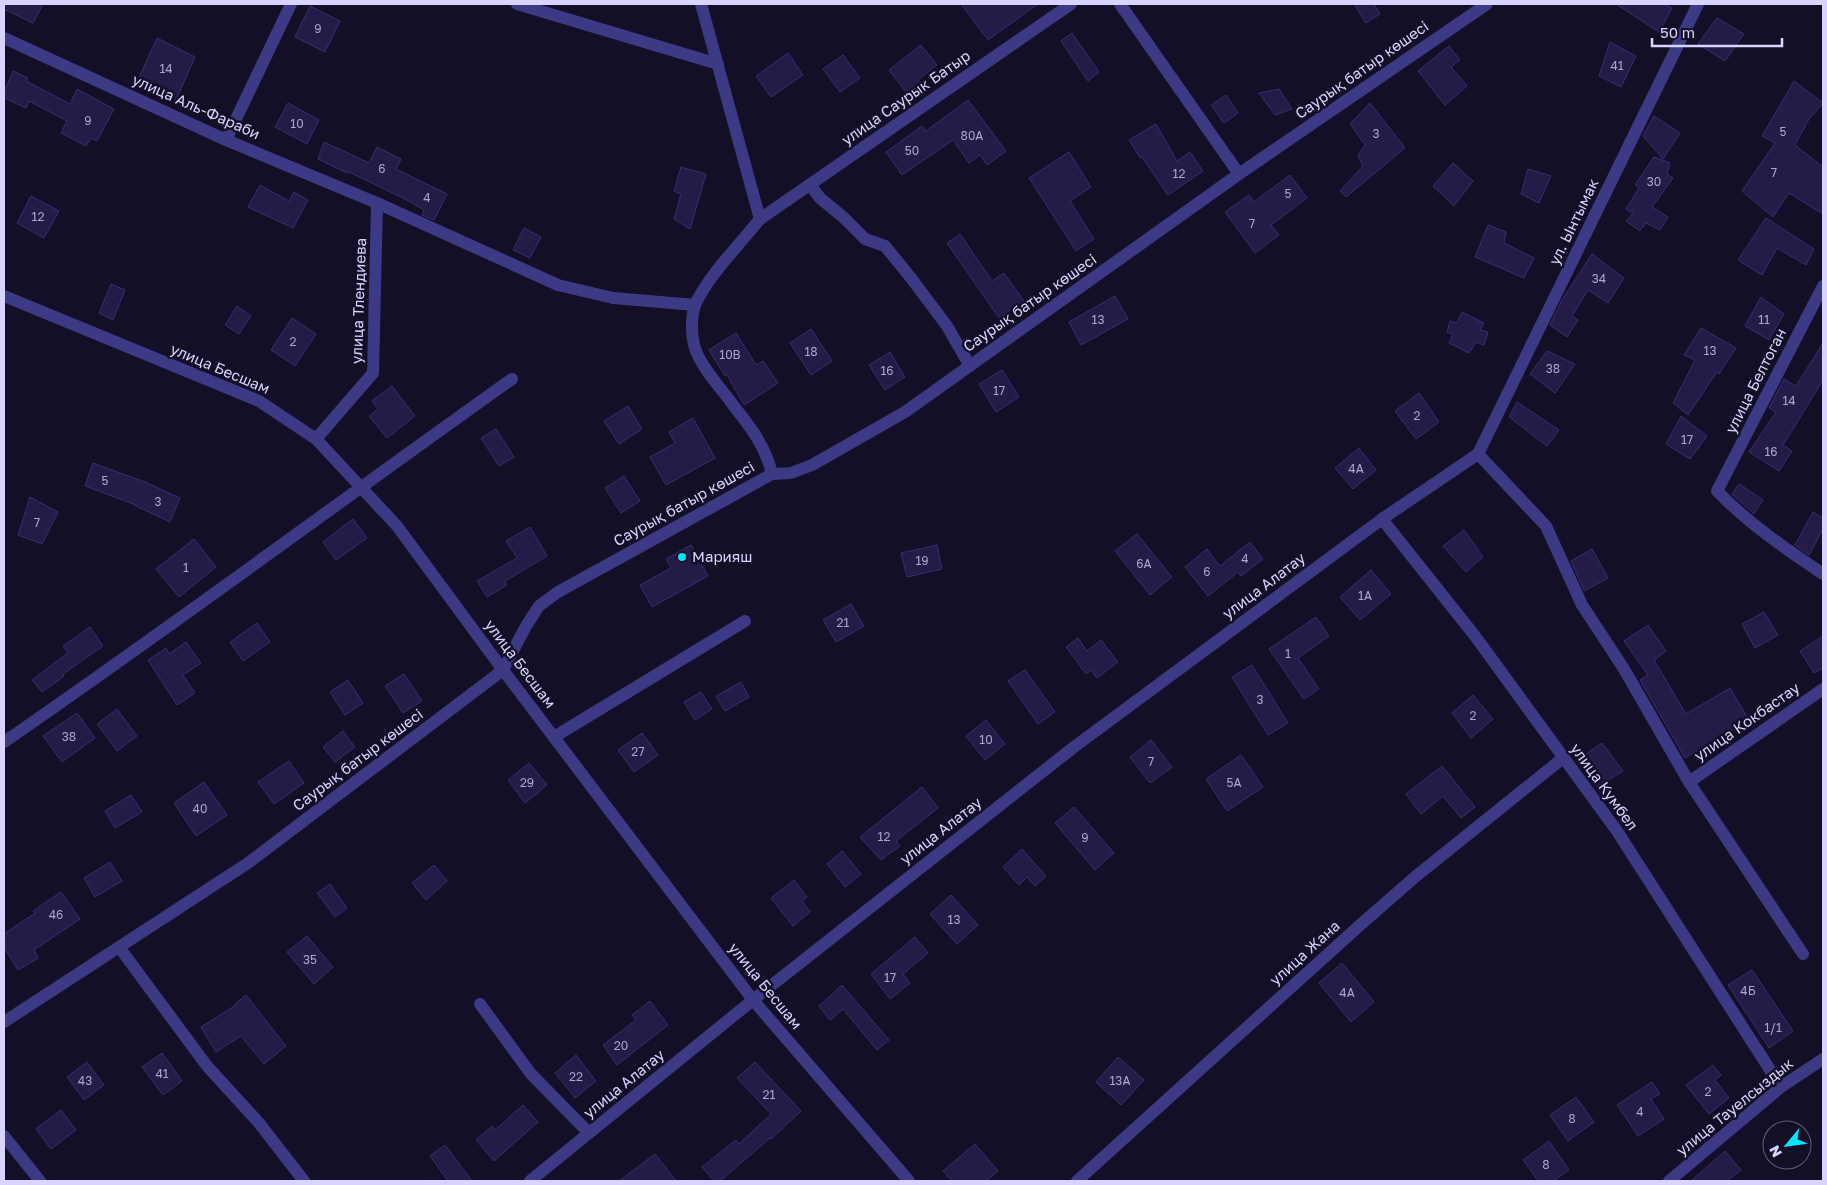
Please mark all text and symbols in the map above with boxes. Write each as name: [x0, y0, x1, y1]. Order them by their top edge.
scale bar: [1652, 15, 1782, 47]
street label: Саурық батыр көшесі: [1291, 16, 1431, 122]
house number: 9: [314, 21, 322, 36]
text: 50 m: [1660, 23, 1695, 41]
street label: улица Саурык Батыр: [838, 46, 973, 148]
house number: 41: [1610, 58, 1624, 73]
house number: 14: [159, 61, 173, 76]
street label: улица Аль-Фараби: [130, 70, 263, 142]
house number: 9: [84, 113, 92, 128]
house number: 10: [290, 116, 304, 131]
house number: 5: [1780, 124, 1787, 139]
house number: 3: [1372, 126, 1380, 141]
house number: 80А: [961, 128, 983, 143]
house number: 50: [905, 143, 919, 158]
house number: 6: [378, 161, 386, 176]
house number: 7: [1771, 165, 1777, 180]
house number: 12: [1173, 166, 1185, 181]
house number: 30: [1647, 174, 1661, 189]
street label: ул. Ынтымак: [1544, 175, 1602, 268]
house number: 5: [1285, 186, 1292, 201]
house number: 4: [423, 190, 431, 205]
house number: 12: [32, 209, 44, 224]
house number: 7: [1249, 216, 1255, 231]
street label: улица Тлендиева: [347, 238, 369, 364]
street label: Саурық батыр көшесі: [959, 249, 1099, 355]
house number: 34: [1592, 271, 1606, 286]
house number: 13: [1092, 312, 1104, 327]
house number: 11: [1758, 312, 1770, 327]
street label: улица Белтоган: [1721, 325, 1789, 436]
house number: 2: [290, 334, 297, 349]
street label: улица Бесшам: [168, 339, 273, 397]
house number: 13: [1704, 343, 1716, 358]
house number: 18: [804, 344, 818, 359]
house number: 10В: [719, 347, 741, 362]
house number: 38: [1546, 361, 1560, 376]
house number: 16: [880, 363, 894, 378]
house number: 17: [993, 383, 1005, 398]
house number: 14: [1782, 393, 1796, 408]
house number: 2: [1414, 408, 1421, 423]
house number: 17: [1681, 432, 1693, 447]
house number: 16: [1764, 444, 1778, 459]
street label: Саурық батыр көшесі: [610, 457, 757, 549]
house number: 4А: [1348, 461, 1364, 476]
house number: 5: [102, 473, 109, 488]
house number: 3: [154, 494, 162, 509]
house number: 7: [34, 515, 40, 530]
place label: Марияш: [692, 547, 752, 565]
street label: улица Алатау: [1219, 548, 1309, 622]
marker: Марияш: [676, 551, 688, 563]
house number: 4: [1241, 551, 1249, 566]
house number: 19: [915, 553, 929, 568]
house number: 6А: [1136, 556, 1152, 571]
house number: 1: [183, 560, 189, 575]
house number: 6: [1203, 564, 1211, 579]
house number: 1А: [1358, 588, 1372, 603]
house number: 21: [837, 615, 850, 630]
street label: улица Бесшам: [482, 616, 560, 711]
house number: 1: [1285, 646, 1291, 661]
street label: улица Кокбастау: [1690, 678, 1803, 764]
house number: 3: [1256, 692, 1264, 707]
street label: Саурық батыр көшесі: [289, 704, 426, 814]
house number: 2: [1470, 708, 1477, 723]
house number: 38: [62, 729, 76, 744]
house number: 10: [979, 732, 993, 747]
street label: улица Кумбел: [1567, 739, 1642, 833]
house number: 27: [631, 744, 645, 759]
house number: 7: [1148, 754, 1154, 769]
house number: 29: [520, 775, 534, 790]
house number: 5А: [1226, 775, 1242, 790]
street label: улица Алатау: [896, 792, 985, 868]
house number: 40: [193, 801, 207, 816]
house number: 12: [878, 829, 890, 844]
house number: 9: [1081, 830, 1089, 845]
house number: 46: [49, 907, 63, 922]
house number: 13: [948, 912, 960, 927]
street label: улица Жана: [1266, 916, 1343, 988]
street label: улица Бесшам: [725, 939, 806, 1032]
house number: 35: [303, 952, 317, 967]
house number: 17: [884, 970, 896, 985]
house number: 4Б: [1740, 983, 1756, 998]
house number: 4А: [1339, 985, 1355, 1000]
house number: 1/1: [1764, 1020, 1782, 1035]
house number: 20: [614, 1038, 628, 1053]
street label: улица Алатау: [579, 1045, 668, 1121]
street label: улица Тауелсыздык: [1672, 1053, 1797, 1159]
house number: 41: [155, 1066, 169, 1081]
house number: 22: [569, 1069, 583, 1084]
house number: 43: [78, 1073, 92, 1088]
house number: 13А: [1110, 1073, 1130, 1088]
house number: 2: [1705, 1084, 1712, 1099]
house number: 21: [763, 1087, 776, 1102]
house number: 4: [1636, 1104, 1644, 1119]
house number: 8: [1568, 1111, 1576, 1126]
north arrow: [1762, 1120, 1812, 1170]
text: N: [1765, 1143, 1785, 1160]
house number: 8: [1542, 1157, 1550, 1172]

